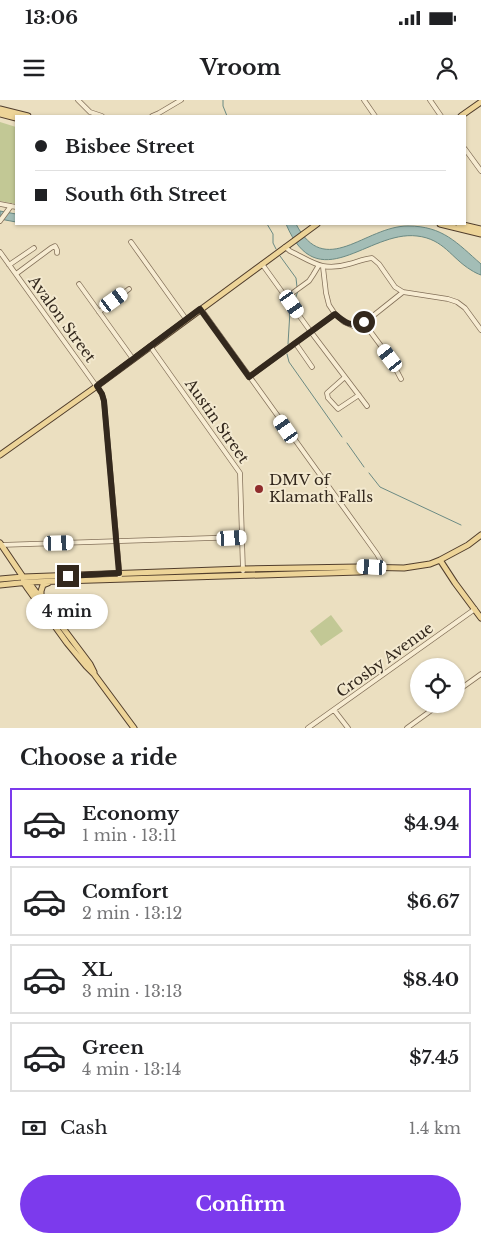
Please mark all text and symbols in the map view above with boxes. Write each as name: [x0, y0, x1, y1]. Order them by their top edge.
text: 13:06: [25, 6, 78, 29]
icon: menu: [20, 54, 48, 82]
text: Vroom: [200, 54, 281, 81]
icon: person: [433, 54, 461, 82]
text: Bisbee Street: [65, 135, 195, 158]
text: South 6th Street: [65, 183, 227, 206]
street label: Avalon Street: [24, 271, 100, 366]
car: [97, 285, 130, 315]
car: [277, 287, 306, 321]
route start: [353, 311, 375, 333]
car: [374, 342, 405, 374]
street label: Austin Street: [181, 374, 254, 467]
car: [271, 412, 300, 446]
place label: DMV of Klamath Falls: [269, 470, 373, 506]
marker: DMV of Klamath Falls: [253, 483, 265, 495]
car: [216, 530, 247, 546]
car: [43, 535, 74, 551]
car: [356, 559, 387, 575]
route end: [57, 565, 79, 587]
callout: 4 min: [27, 594, 109, 628]
text: 4 min: [42, 601, 92, 621]
street label: Crosby Avenue: [333, 618, 437, 701]
map controls: [410, 658, 465, 713]
button: locate: [410, 658, 465, 713]
text: Choose a ride: [20, 744, 177, 771]
icon: car: [22, 801, 67, 846]
text: Economy: [82, 802, 179, 825]
text: $4.94: [404, 812, 459, 835]
text: 1 min · 13:11: [82, 825, 177, 845]
icon: car: [22, 879, 67, 924]
text: Comfort: [82, 880, 169, 903]
text: $6.67: [407, 890, 459, 913]
text: 2 min · 13:12: [82, 903, 182, 923]
icon: car: [22, 957, 67, 1002]
text: XL: [82, 958, 112, 981]
text: $8.40: [403, 968, 459, 991]
text: 3 min · 13:13: [82, 981, 182, 1001]
icon: car: [22, 1035, 67, 1080]
text: Green: [82, 1036, 144, 1059]
text: $7.45: [409, 1046, 459, 1069]
text: 4 min · 13:14: [82, 1059, 181, 1079]
icon: cash: [20, 1114, 48, 1142]
text: Cash: [60, 1116, 107, 1139]
text: 1.4 km: [409, 1118, 461, 1138]
button: Confirm: [20, 1175, 461, 1233]

